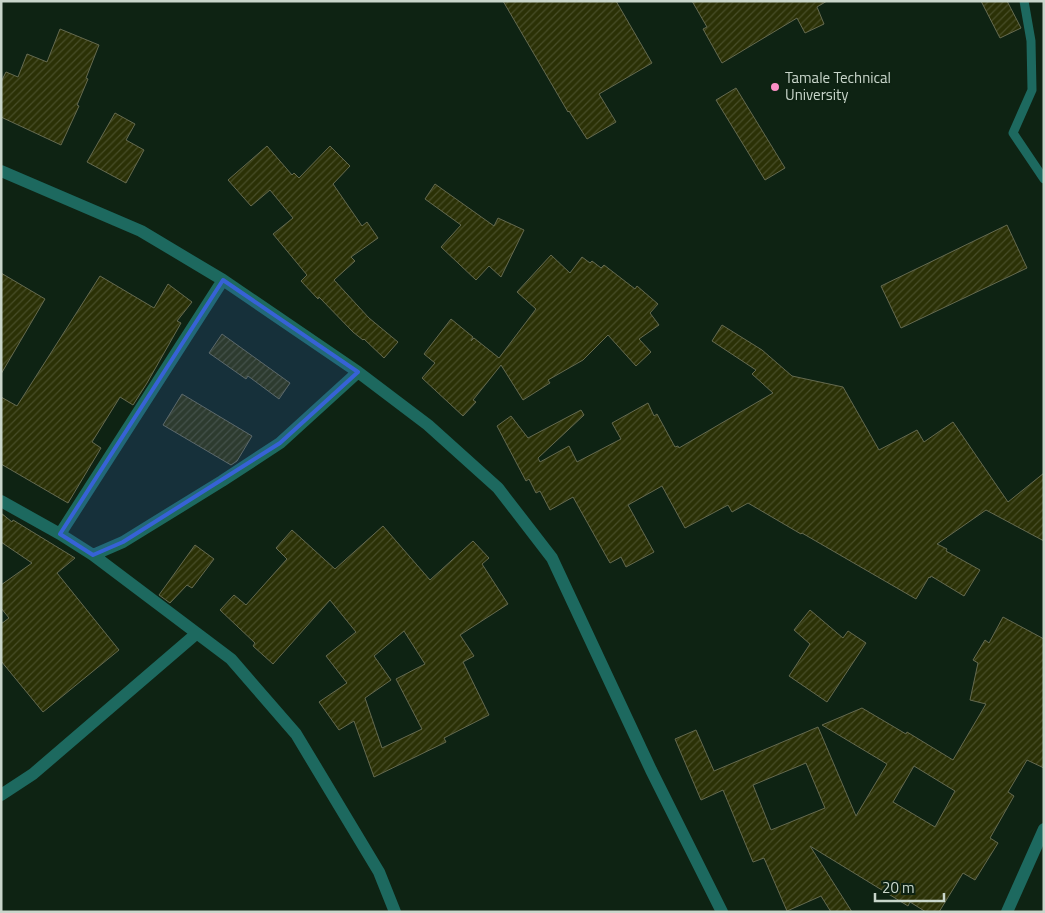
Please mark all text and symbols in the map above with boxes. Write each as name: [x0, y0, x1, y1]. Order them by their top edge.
place label: Tamale Technical University: [785, 66, 891, 106]
marker: Tamale Technical University: [769, 81, 781, 93]
scale bar: [875, 870, 944, 902]
text: 20 m: [882, 876, 915, 899]

